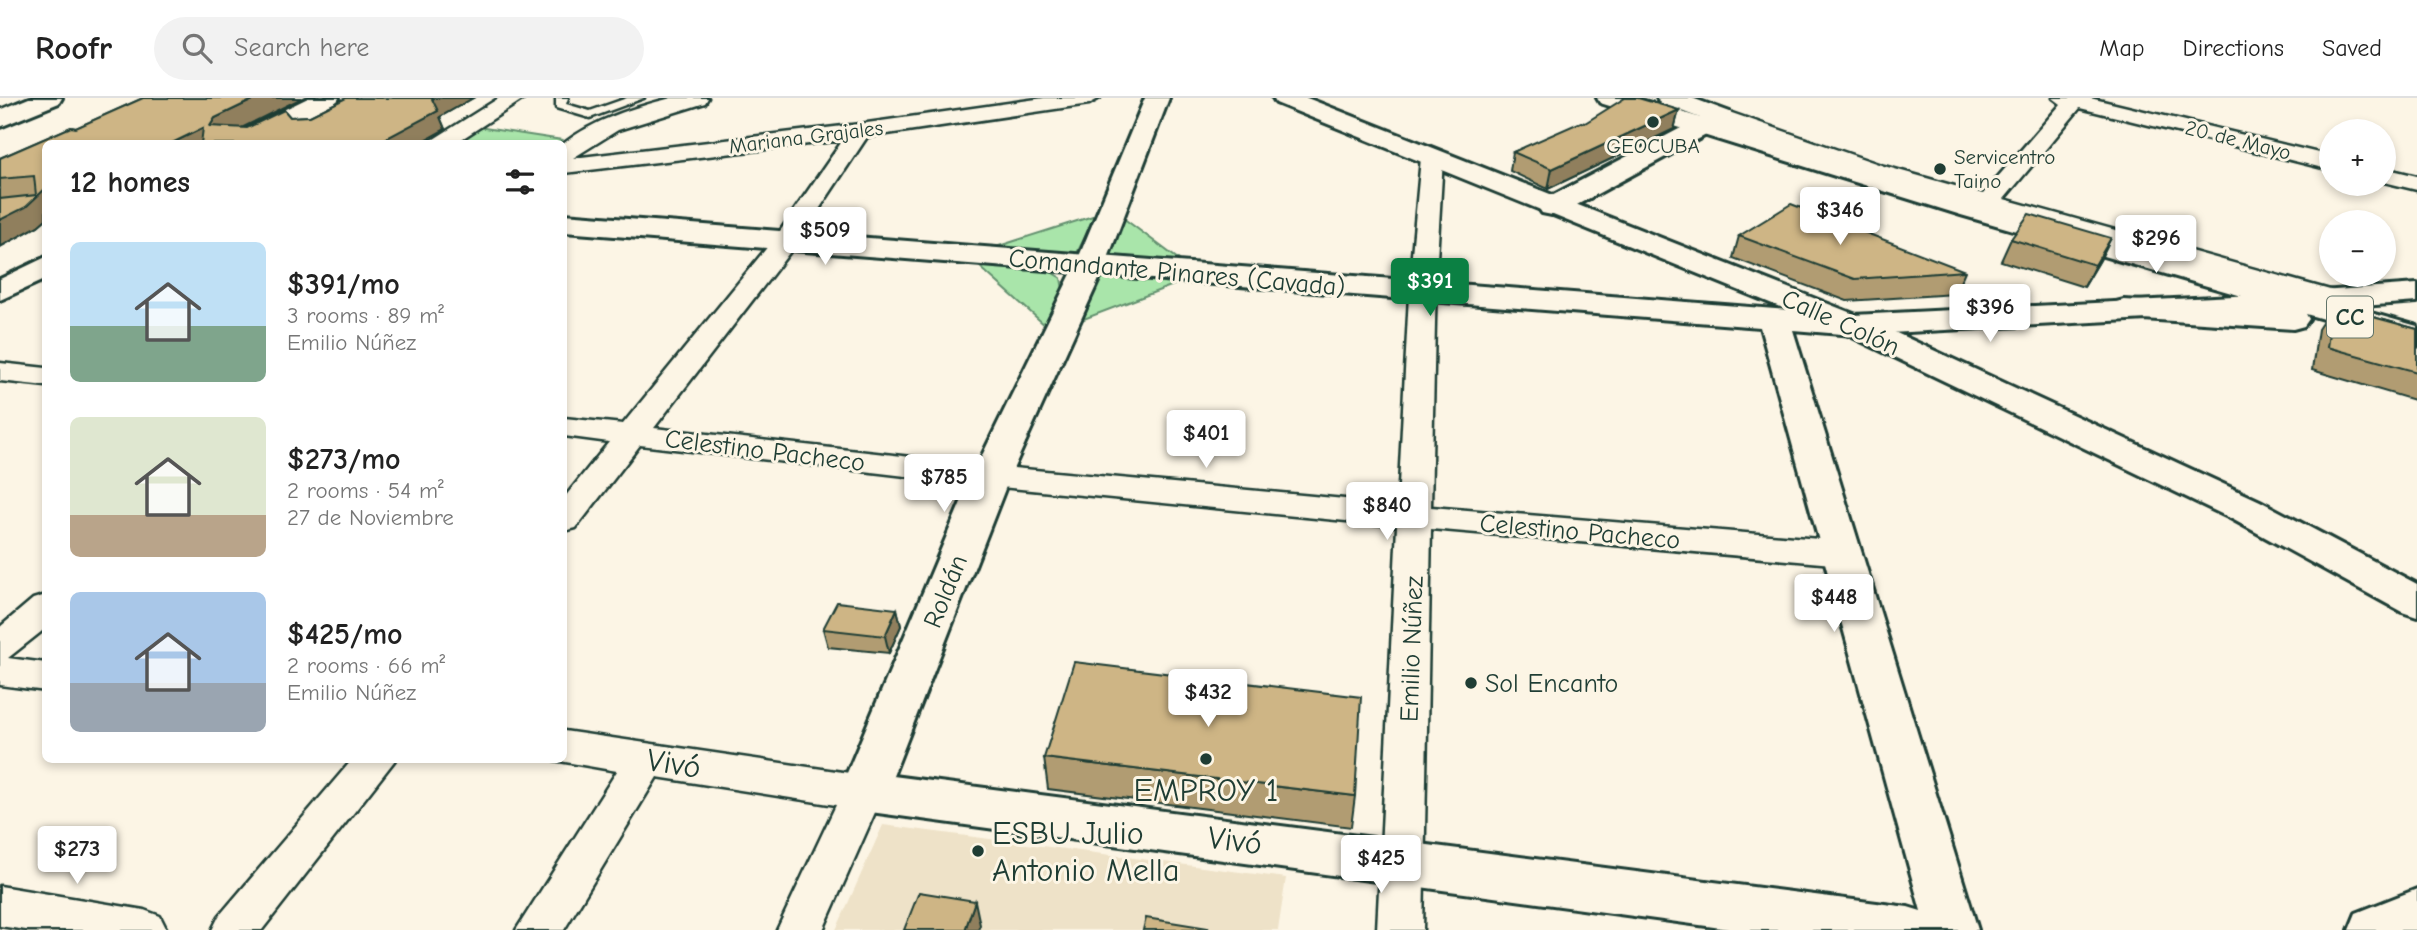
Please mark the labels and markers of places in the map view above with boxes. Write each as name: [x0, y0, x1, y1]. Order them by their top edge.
marker: GEOCUBA: [1645, 114, 1661, 130]
place label: GEOCUBA: [1606, 134, 1700, 158]
place label: Servicentro Taino: [1954, 145, 2055, 193]
marker: Servicentro Taino: [1932, 161, 1948, 177]
pin: $346: [1799, 188, 1881, 247]
pin: $509: [784, 208, 866, 267]
pin: $296: [2115, 216, 2197, 275]
pin: $391: [1389, 258, 1471, 318]
pin: $396: [1949, 285, 2031, 344]
pin: $401: [1165, 410, 1247, 470]
pin: $785: [903, 454, 985, 514]
pin: $840: [1346, 482, 1428, 542]
pin: $448: [1793, 574, 1875, 634]
place label: Sol Encanto: [1485, 669, 1618, 699]
pin: $432: [1167, 670, 1249, 729]
marker: Sol Encanto: [1463, 675, 1479, 691]
marker: EMPROY 1: [1198, 751, 1214, 767]
place label: EMPROY 1: [1133, 772, 1279, 809]
place label: ESBU Julio Antonio Mella: [992, 815, 1179, 889]
pin: $273: [36, 826, 118, 886]
pin: $425: [1340, 836, 1422, 895]
marker: ESBU Julio Antonio Mella: [970, 843, 986, 859]

